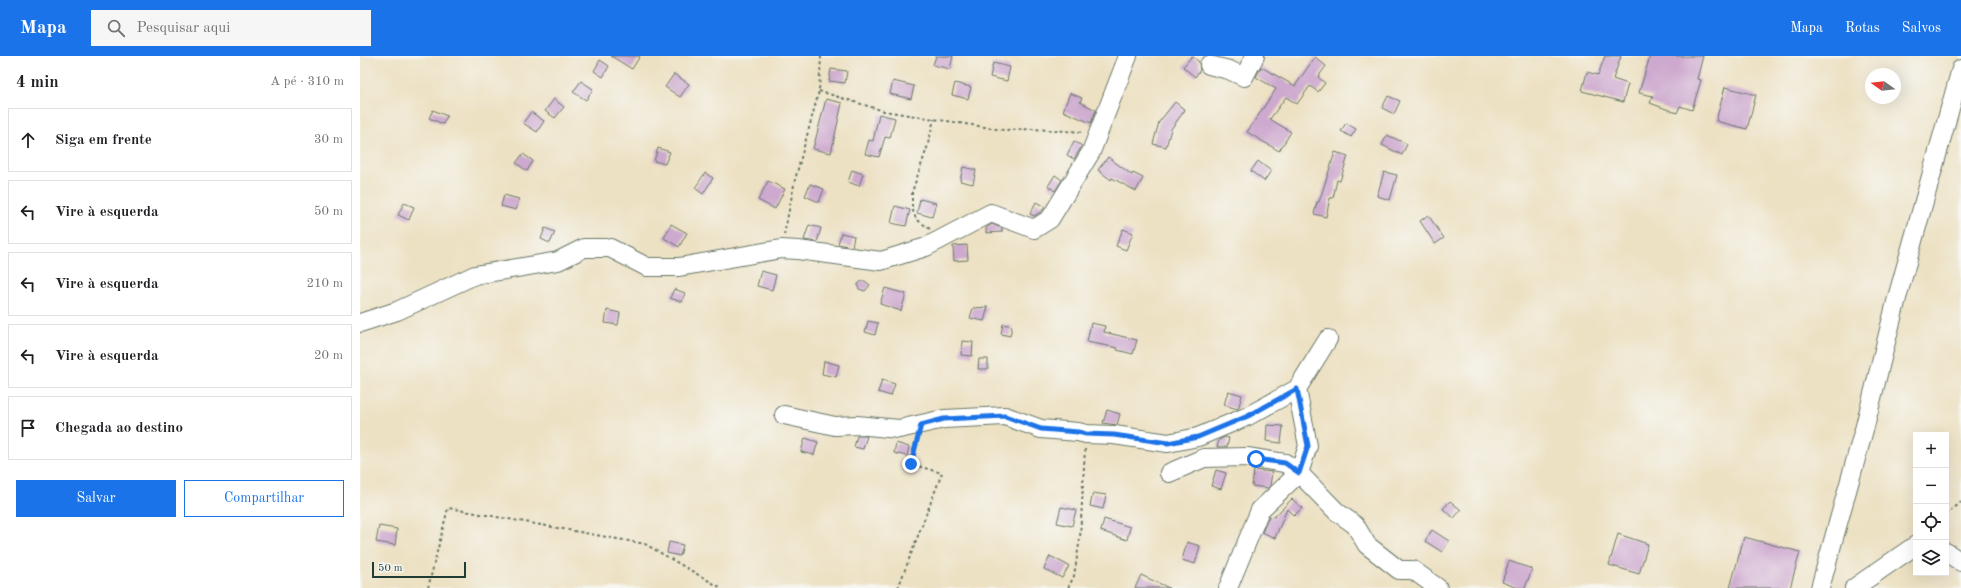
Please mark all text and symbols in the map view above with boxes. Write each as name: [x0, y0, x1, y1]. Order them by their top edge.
search box: [91, 10, 371, 46]
icon: search: [105, 17, 127, 39]
text: Mapa: [20, 19, 67, 38]
text: Pesquisar aqui: [137, 21, 230, 36]
text: Mapa: [1790, 21, 1823, 35]
text: Rotas: [1845, 21, 1880, 35]
text: Salvos: [1902, 21, 1941, 35]
north arrow: [1865, 68, 1901, 104]
text: 4 min: [16, 74, 59, 91]
text: A pé · 310 m: [270, 75, 344, 88]
icon: ahead: [17, 129, 39, 151]
text: Siga em frente: [55, 133, 152, 148]
text: 30 m: [314, 133, 343, 146]
icon: left: [17, 201, 39, 223]
text: Vire à esquerda: [55, 205, 159, 220]
text: 50 m: [314, 205, 343, 218]
icon: left: [17, 273, 39, 295]
text: Vire à esquerda: [55, 277, 159, 292]
text: 210 m: [306, 277, 343, 290]
icon: left: [17, 345, 39, 367]
text: Vire à esquerda: [55, 349, 159, 364]
text: 20 m: [314, 349, 343, 362]
icon: arrive: [17, 417, 39, 439]
text: Chegada ao destino: [55, 421, 183, 436]
map controls: [1913, 432, 1949, 576]
button: +: [1913, 432, 1949, 468]
route start: [1247, 450, 1265, 468]
route end: [902, 455, 920, 473]
button: −: [1913, 468, 1949, 504]
button: Salvar: [16, 480, 176, 517]
button: Compartilhar: [184, 480, 344, 517]
button: locate: [1913, 504, 1949, 540]
button: layers: [1913, 540, 1949, 576]
scale bar: [372, 560, 466, 579]
text: 50 m: [378, 563, 403, 574]

